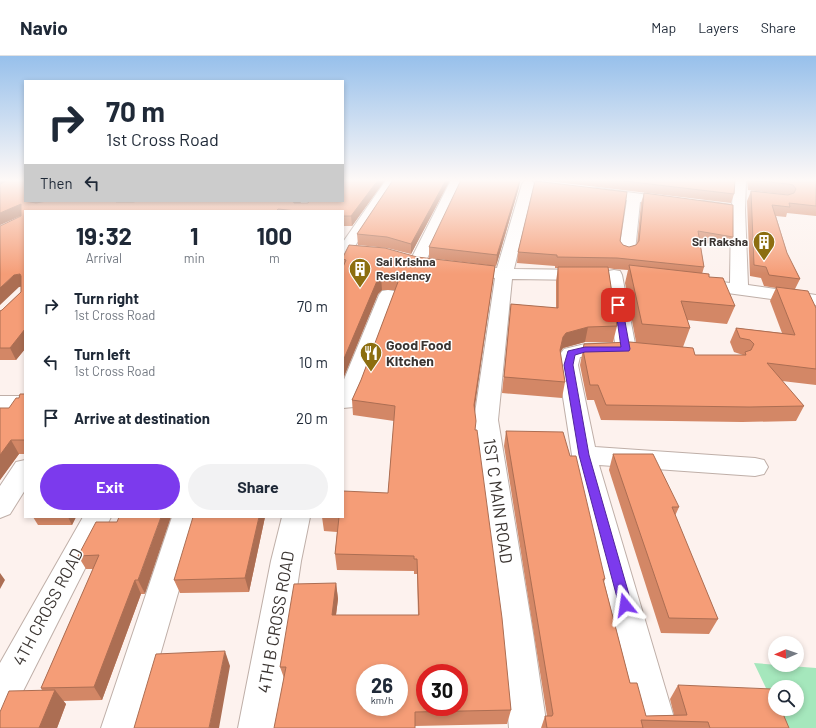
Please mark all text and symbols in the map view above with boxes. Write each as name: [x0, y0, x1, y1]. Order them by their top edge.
text: Navio: [20, 16, 68, 39]
text: Map: [651, 19, 676, 36]
text: Layers: [698, 19, 739, 36]
text: Share: [761, 19, 796, 36]
text: 70 m: [106, 94, 165, 128]
icon: right: [40, 96, 92, 148]
text: 1st Cross Road: [106, 128, 219, 150]
icon: left: [81, 172, 103, 194]
text: Then: [40, 174, 73, 192]
text: 19:32: [76, 221, 132, 250]
text: 1: [190, 221, 198, 250]
text: 100: [256, 221, 292, 250]
building icon: Sri Raksha: [751, 229, 777, 262]
place label: Sri Raksha: [692, 234, 748, 248]
text: Arrival: [86, 250, 122, 266]
text: min: [184, 250, 205, 266]
text: m: [269, 250, 280, 266]
place label: Sai Krishna Residency: [376, 254, 436, 282]
building icon: Sai Krishna Residency: [347, 256, 373, 289]
pin: [601, 288, 635, 322]
text: Turn right: [74, 289, 139, 307]
icon: arrive: [607, 294, 629, 316]
icon: right: [40, 295, 62, 317]
text: 70 m: [297, 297, 328, 315]
text: 1st Cross Road: [74, 307, 155, 323]
place label: Good Food Kitchen: [386, 336, 451, 369]
restaurant icon: Good Food Kitchen: [358, 340, 384, 373]
text: Turn left: [74, 345, 130, 363]
icon: left: [40, 351, 62, 373]
text: 10 m: [299, 353, 328, 371]
text: 1st Cross Road: [74, 363, 155, 379]
icon: arrive: [40, 407, 62, 429]
text: Arrive at destination: [74, 409, 210, 427]
text: 20 m: [296, 409, 328, 427]
street label: 1ST C MAIN ROAD: [480, 437, 518, 565]
button: Exit: [40, 464, 180, 510]
button: Share: [188, 464, 328, 510]
street label: 4TH CROSS ROAD: [8, 544, 86, 669]
street label: 4TH B CROSS ROAD: [253, 549, 297, 694]
position arrow: [604, 584, 646, 626]
north arrow: [768, 636, 804, 672]
map controls: [768, 636, 804, 716]
speed limit sign: 30: [416, 664, 468, 716]
text: 26: [371, 673, 393, 697]
button: search: [768, 680, 804, 716]
text: km/h: [371, 694, 393, 706]

